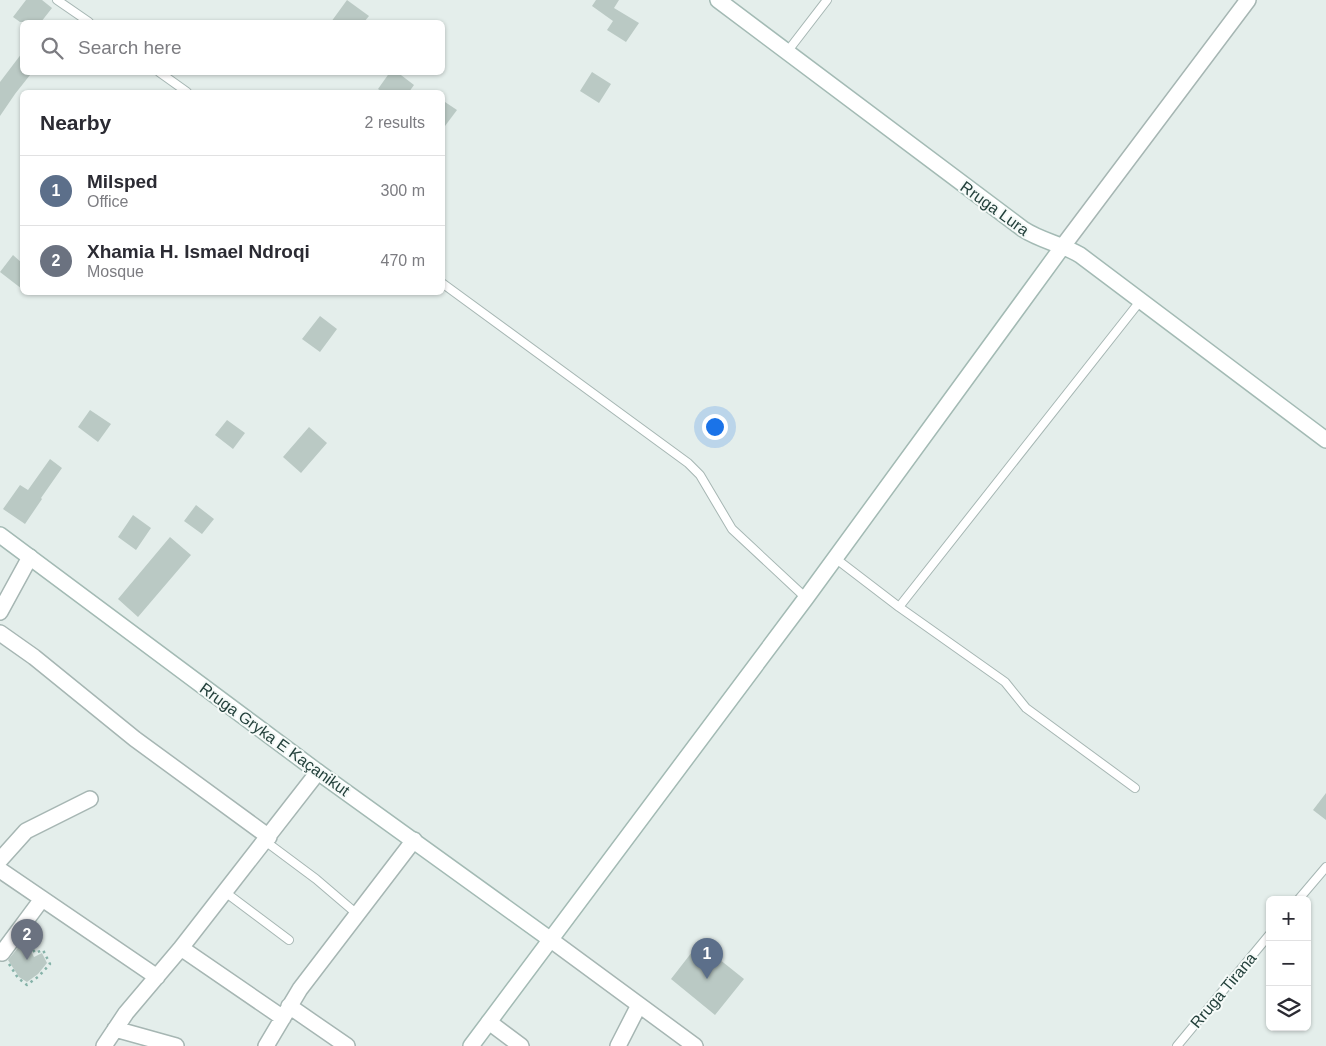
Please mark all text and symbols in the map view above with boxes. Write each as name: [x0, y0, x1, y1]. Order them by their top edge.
search box: [20, 20, 445, 75]
icon: search: [38, 34, 66, 62]
text: Search here: [78, 37, 182, 58]
text: Nearby: [40, 111, 111, 134]
text: 2 results: [365, 114, 425, 131]
text: Milsped: [87, 171, 158, 192]
street label: Rruga Lura: [957, 178, 1032, 239]
text: 1: [52, 182, 60, 199]
text: 300 m: [381, 182, 425, 199]
text: Office: [87, 193, 129, 210]
text: Xhamia H. Ismael Ndroqi: [87, 241, 310, 262]
text: 2: [52, 252, 60, 269]
text: 470 m: [381, 252, 425, 269]
text: Mosque: [87, 263, 144, 280]
your location: [702, 414, 728, 440]
street label: Rruga Gryka E Kaçanikut: [197, 679, 353, 800]
map controls: [1266, 896, 1311, 1031]
button: +: [1266, 896, 1311, 941]
pin: 2: [11, 919, 43, 960]
pin: 1: [691, 938, 723, 979]
button: −: [1266, 941, 1311, 986]
street label: Rruga Tirana: [1187, 949, 1260, 1031]
button: layers: [1266, 986, 1311, 1031]

